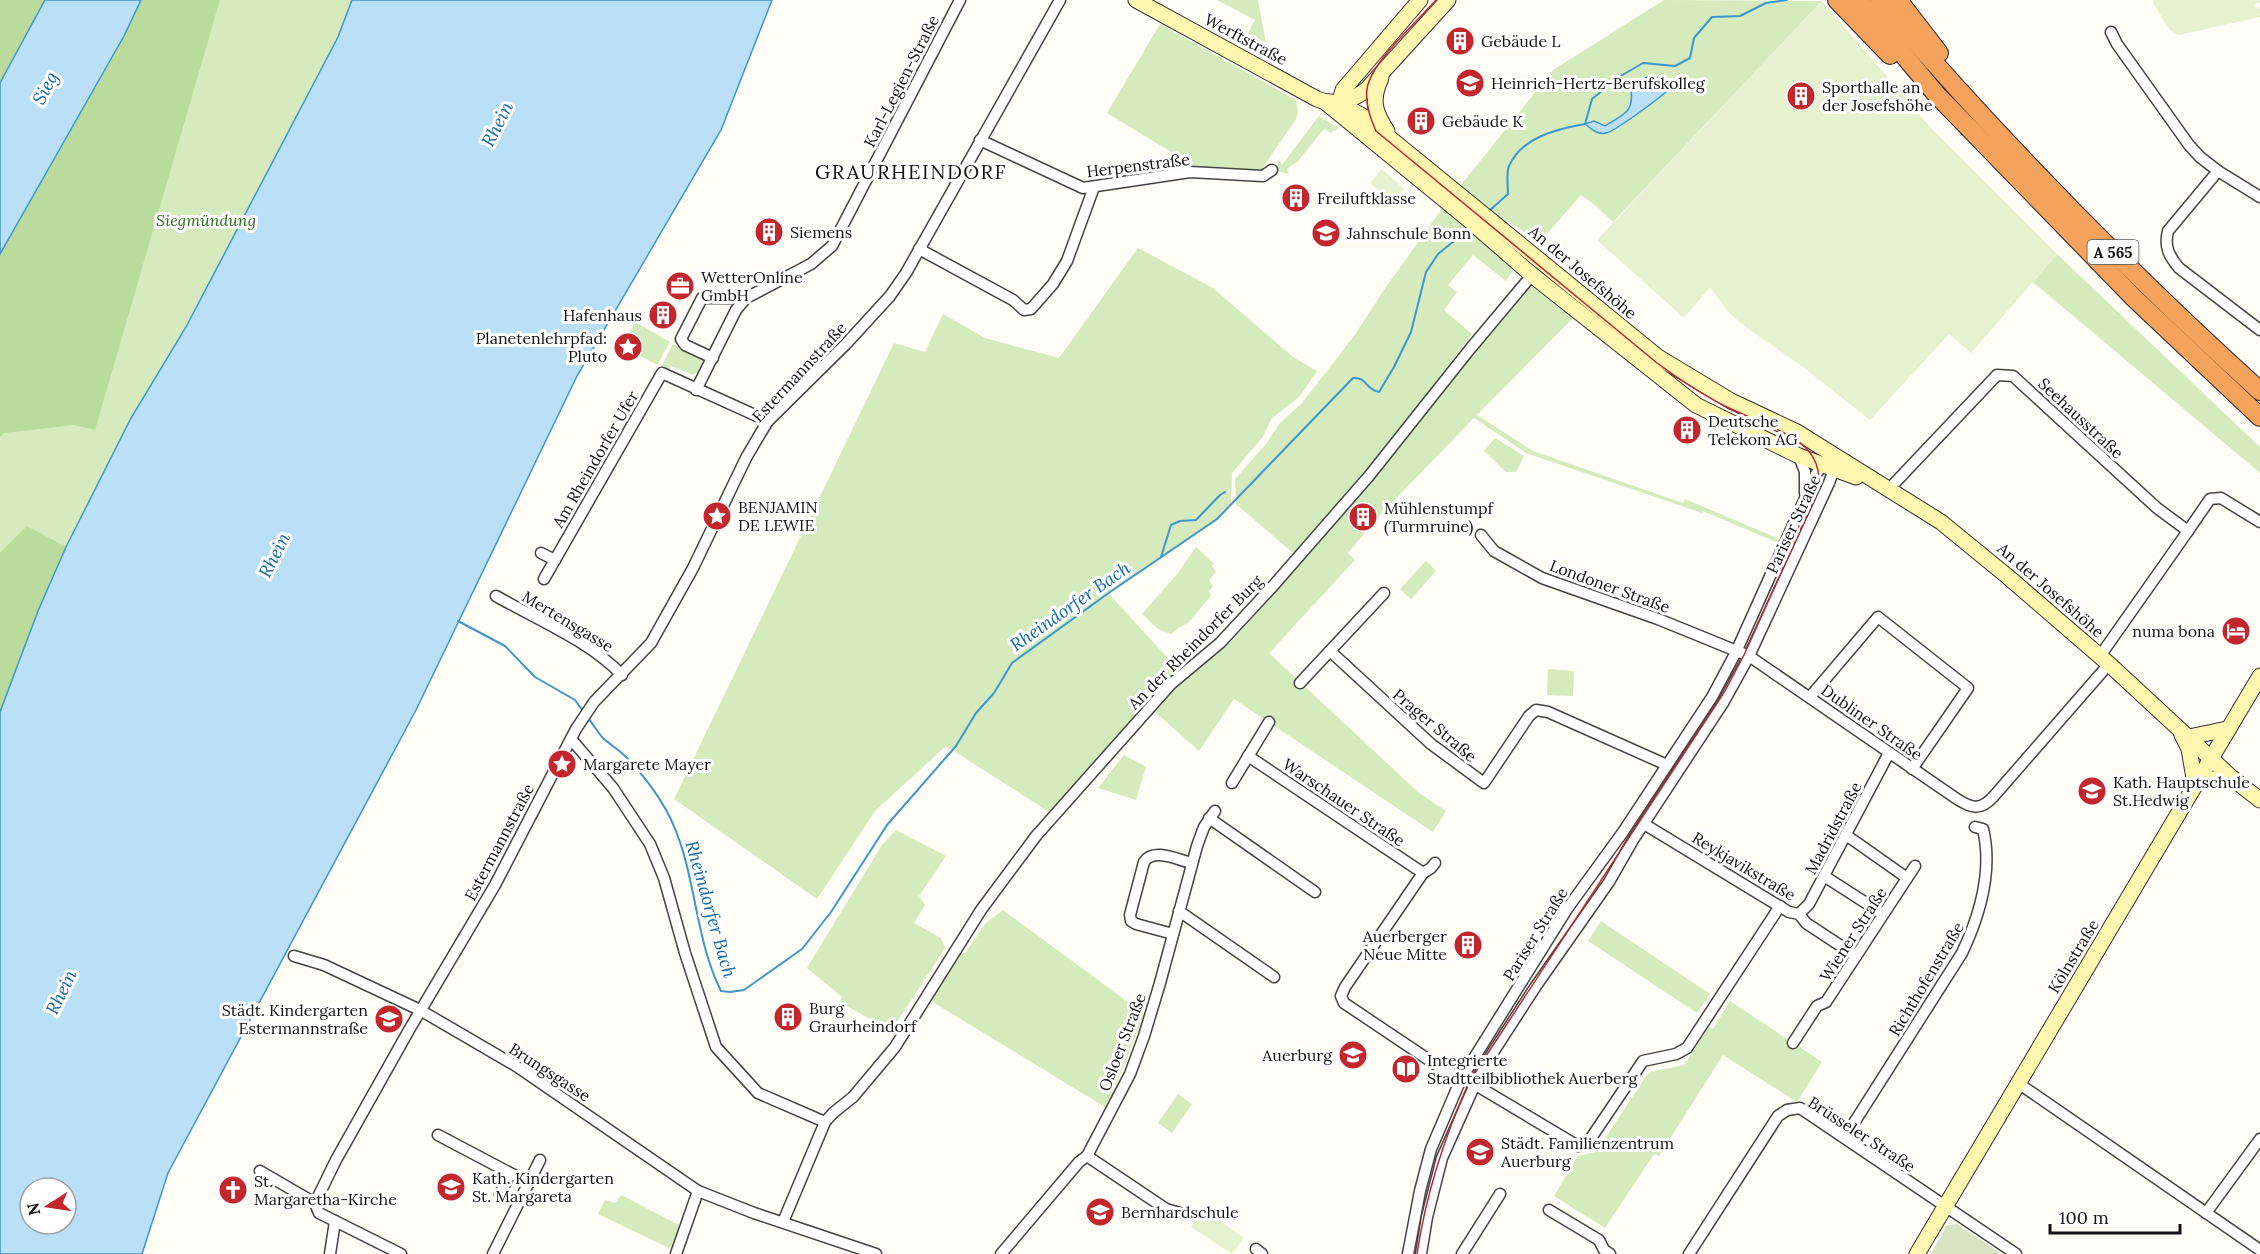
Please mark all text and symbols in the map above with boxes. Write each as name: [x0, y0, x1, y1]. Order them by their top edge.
street label: Werftstraße: [1201, 9, 1291, 69]
street label: Karl-Legien-Straße: [859, 11, 943, 150]
building icon: Gebäude L: [1444, 25, 1476, 57]
place label: Gebäude L: [1481, 31, 1561, 51]
school or university icon: Heinrich-Hertz-Berufskolleg: [1454, 67, 1486, 99]
water label: Sieg: [27, 68, 63, 108]
place label: Heinrich-Hertz-Berufskolleg: [1491, 73, 1706, 93]
place label: Sporthalle an der Josefshöhe: [1822, 77, 1933, 115]
building icon: Sporthalle an der Josefshöhe: [1785, 80, 1817, 112]
water label: Rhein: [476, 98, 518, 150]
building icon: Gebäude K: [1405, 105, 1437, 137]
place label: Gebäude K: [1442, 111, 1523, 131]
street label: Herpenstraße: [1085, 149, 1191, 181]
district label: GRAURHEINDORF: [815, 159, 1007, 184]
building icon: Freiluftklasse: [1280, 182, 1312, 214]
place label: Freiluftklasse: [1317, 188, 1416, 208]
park label: Siegmündung: [156, 210, 256, 230]
building icon: Siemens: [753, 216, 785, 248]
school or university icon: Jahnschule Bonn: [1310, 217, 1342, 249]
street label: An der Josefshöhe: [1524, 220, 1641, 323]
place label: Siemens: [790, 222, 852, 242]
place label: Jahnschule Bonn: [1346, 223, 1472, 243]
road number: A 565: [2088, 240, 2138, 264]
place label: WetterOnline GmbH: [701, 267, 803, 305]
office icon: WetterOnline GmbH: [664, 270, 696, 302]
building icon: Hafenhaus: [647, 299, 679, 331]
place label: Hafenhaus: [563, 305, 642, 325]
street label: Estermannstraße: [748, 318, 851, 426]
place label: Planetenlehrpfad: Pluto: [476, 328, 607, 366]
place icon: Planetenlehrpfad: Pluto: [612, 331, 644, 363]
street label: Seehausstraße: [2034, 373, 2128, 463]
street label: Am Rheindorfer Ufer: [547, 387, 642, 532]
place label: Deutsche Telekom AG: [1708, 411, 1798, 449]
building icon: Deutsche Telekom AG: [1671, 414, 1703, 446]
street label: Pariser Straße: [1761, 471, 1825, 576]
place label: BENJAMIN DE LEWIE: [738, 497, 818, 535]
place label: Mühlenstumpf (Turmruine): [1384, 498, 1494, 537]
place icon: BENJAMIN DE LEWIE: [701, 500, 733, 532]
building icon: Mühlenstumpf (Turmruine): [1347, 501, 1379, 533]
water label: Rhein: [253, 529, 295, 581]
street label: An der Josefshöhe: [1993, 538, 2109, 642]
street label: Londoner Straße: [1547, 555, 1673, 617]
water label: Rheindorfer Bach: [1005, 556, 1135, 656]
street label: An der Rheindorfer Burg: [1123, 570, 1267, 714]
street label: Mertensgasse: [519, 586, 618, 656]
hotel icon: numa bona: [2220, 615, 2252, 647]
place label: numa bona: [2132, 621, 2215, 641]
street label: Dubliner Straße: [1818, 680, 1927, 765]
street label: Prager Straße: [1389, 684, 1481, 766]
place icon: Margarete Mayer: [546, 748, 578, 780]
place label: Margarete Mayer: [583, 754, 711, 774]
street label: Warschauer Straße: [1279, 754, 1409, 851]
place label: Kath. Hauptschule St.Hedwig: [2113, 772, 2250, 810]
school or university icon: Kath. Hauptschule St.Hedwig: [2076, 775, 2108, 807]
street label: Madridstraße: [1800, 778, 1866, 878]
street label: Estermannstraße: [460, 780, 538, 904]
street label: Reykjavikstraße: [1689, 827, 1800, 905]
water label: Rheindorfer Bach: [680, 838, 742, 981]
street label: Pariser Straße: [1498, 883, 1572, 984]
street label: Wiener Straße: [1815, 883, 1891, 985]
street label: Kölnstraße: [2043, 915, 2103, 996]
street label: Richthofenstraße: [1884, 918, 1968, 1040]
place label: Auerberger Neue Mitte: [1362, 926, 1447, 964]
building icon: Auerberger Neue Mitte: [1452, 929, 1484, 961]
water label: Rhein: [40, 966, 82, 1018]
street label: Osloer Straße: [1094, 990, 1150, 1094]
place label: Burg Graurheindorf: [809, 998, 918, 1036]
place label: Städt. Kindergarten Estermannstraße: [222, 1000, 368, 1038]
building icon: Burg Graurheindorf: [772, 1001, 804, 1033]
school or university icon: Städt. Kindergarten Estermannstraße: [373, 1003, 405, 1035]
street label: Brungsgasse: [506, 1038, 595, 1106]
school or university icon: Auerburg: [1337, 1039, 1369, 1071]
place label: Auerburg: [1261, 1045, 1333, 1065]
place label: Integrierte Stadtteilbibliothek Auerberg: [1427, 1050, 1639, 1088]
library icon: Integrierte Stadtteilbibliothek Auerberg: [1390, 1053, 1422, 1085]
street label: Brüsseler Straße: [1805, 1092, 1920, 1176]
place label: Städt. Familienzentrum Auerburg: [1500, 1133, 1674, 1171]
school or university icon: Städt. Familienzentrum Auerburg: [1464, 1136, 1496, 1168]
place label: Kath. Kindergarten St. Margareta: [472, 1168, 614, 1206]
place label: St. Margaretha-Kirche: [254, 1171, 397, 1209]
school or university icon: Kath. Kindergarten St. Margareta: [435, 1171, 467, 1203]
church icon: St. Margaretha-Kirche: [217, 1174, 249, 1206]
north arrow: [18, 1176, 78, 1236]
school or university icon: Bernhardschule: [1084, 1196, 1116, 1228]
scale bar: [2050, 1197, 2180, 1235]
text: N: [22, 1201, 44, 1217]
place label: Bernhardschule: [1121, 1202, 1239, 1222]
text: 100 m: [2059, 1206, 2109, 1229]

